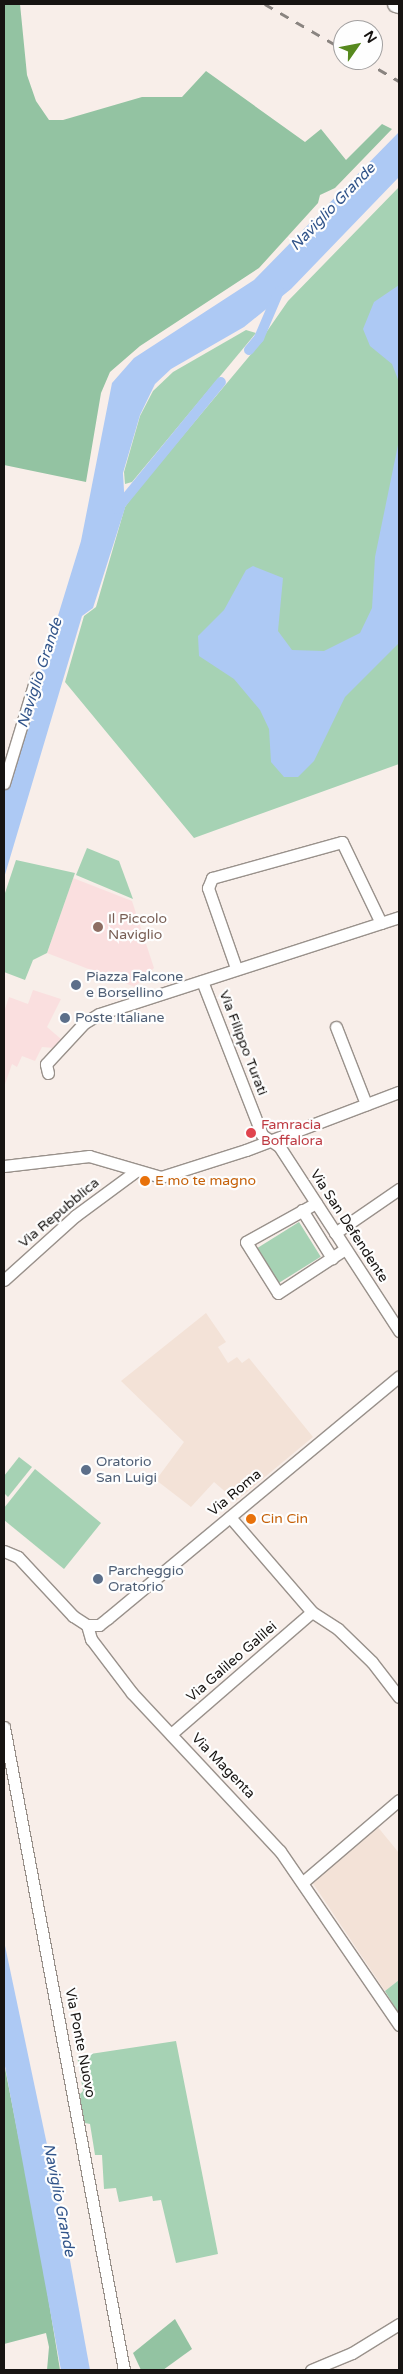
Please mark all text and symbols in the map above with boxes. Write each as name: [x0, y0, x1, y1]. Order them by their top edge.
north arrow: [333, 20, 383, 70]
text: N: [360, 28, 380, 46]
water label: Naviglio Grande: [287, 160, 379, 254]
water label: Naviglio Grande: [14, 616, 66, 730]
place label: Il Piccolo Naviglio: [108, 911, 167, 944]
marker: Il Piccolo Naviglio: [92, 921, 104, 933]
place label: Piazza Falcone e Borsellino: [86, 969, 183, 1002]
marker: Piazza Falcone e Borsellino: [70, 979, 82, 991]
street label: Via Filippo Turati: [215, 988, 271, 1098]
place label: Poste Italiane: [75, 1010, 165, 1026]
marker: Poste Italiane: [59, 1012, 71, 1024]
place label: Famracia Boffalora: [261, 1117, 323, 1150]
marker: Famracia Boffalora: [245, 1127, 257, 1139]
street label: Via San Defendente: [306, 1166, 392, 1286]
place label: E mo te magno: [155, 1173, 256, 1189]
street label: Via Repubblica: [15, 1174, 103, 1252]
marker: E mo te magno: [139, 1175, 151, 1187]
place label: Oratorio San Luigi: [96, 1454, 157, 1486]
marker: Oratorio San Luigi: [80, 1464, 92, 1476]
street label: Via Roma: [205, 1466, 265, 1520]
place label: Cin Cin: [261, 1511, 308, 1527]
marker: Cin Cin: [245, 1513, 257, 1525]
place label: Parcheggio Oratorio: [108, 1563, 184, 1595]
marker: Parcheggio Oratorio: [92, 1573, 104, 1585]
street label: Via Galileo Galilei: [184, 1618, 280, 1706]
street label: Via Magenta: [188, 1730, 258, 1802]
street label: Via Ponte Nuovo: [61, 1987, 99, 2099]
water label: Naviglio Grande: [39, 2142, 79, 2258]

